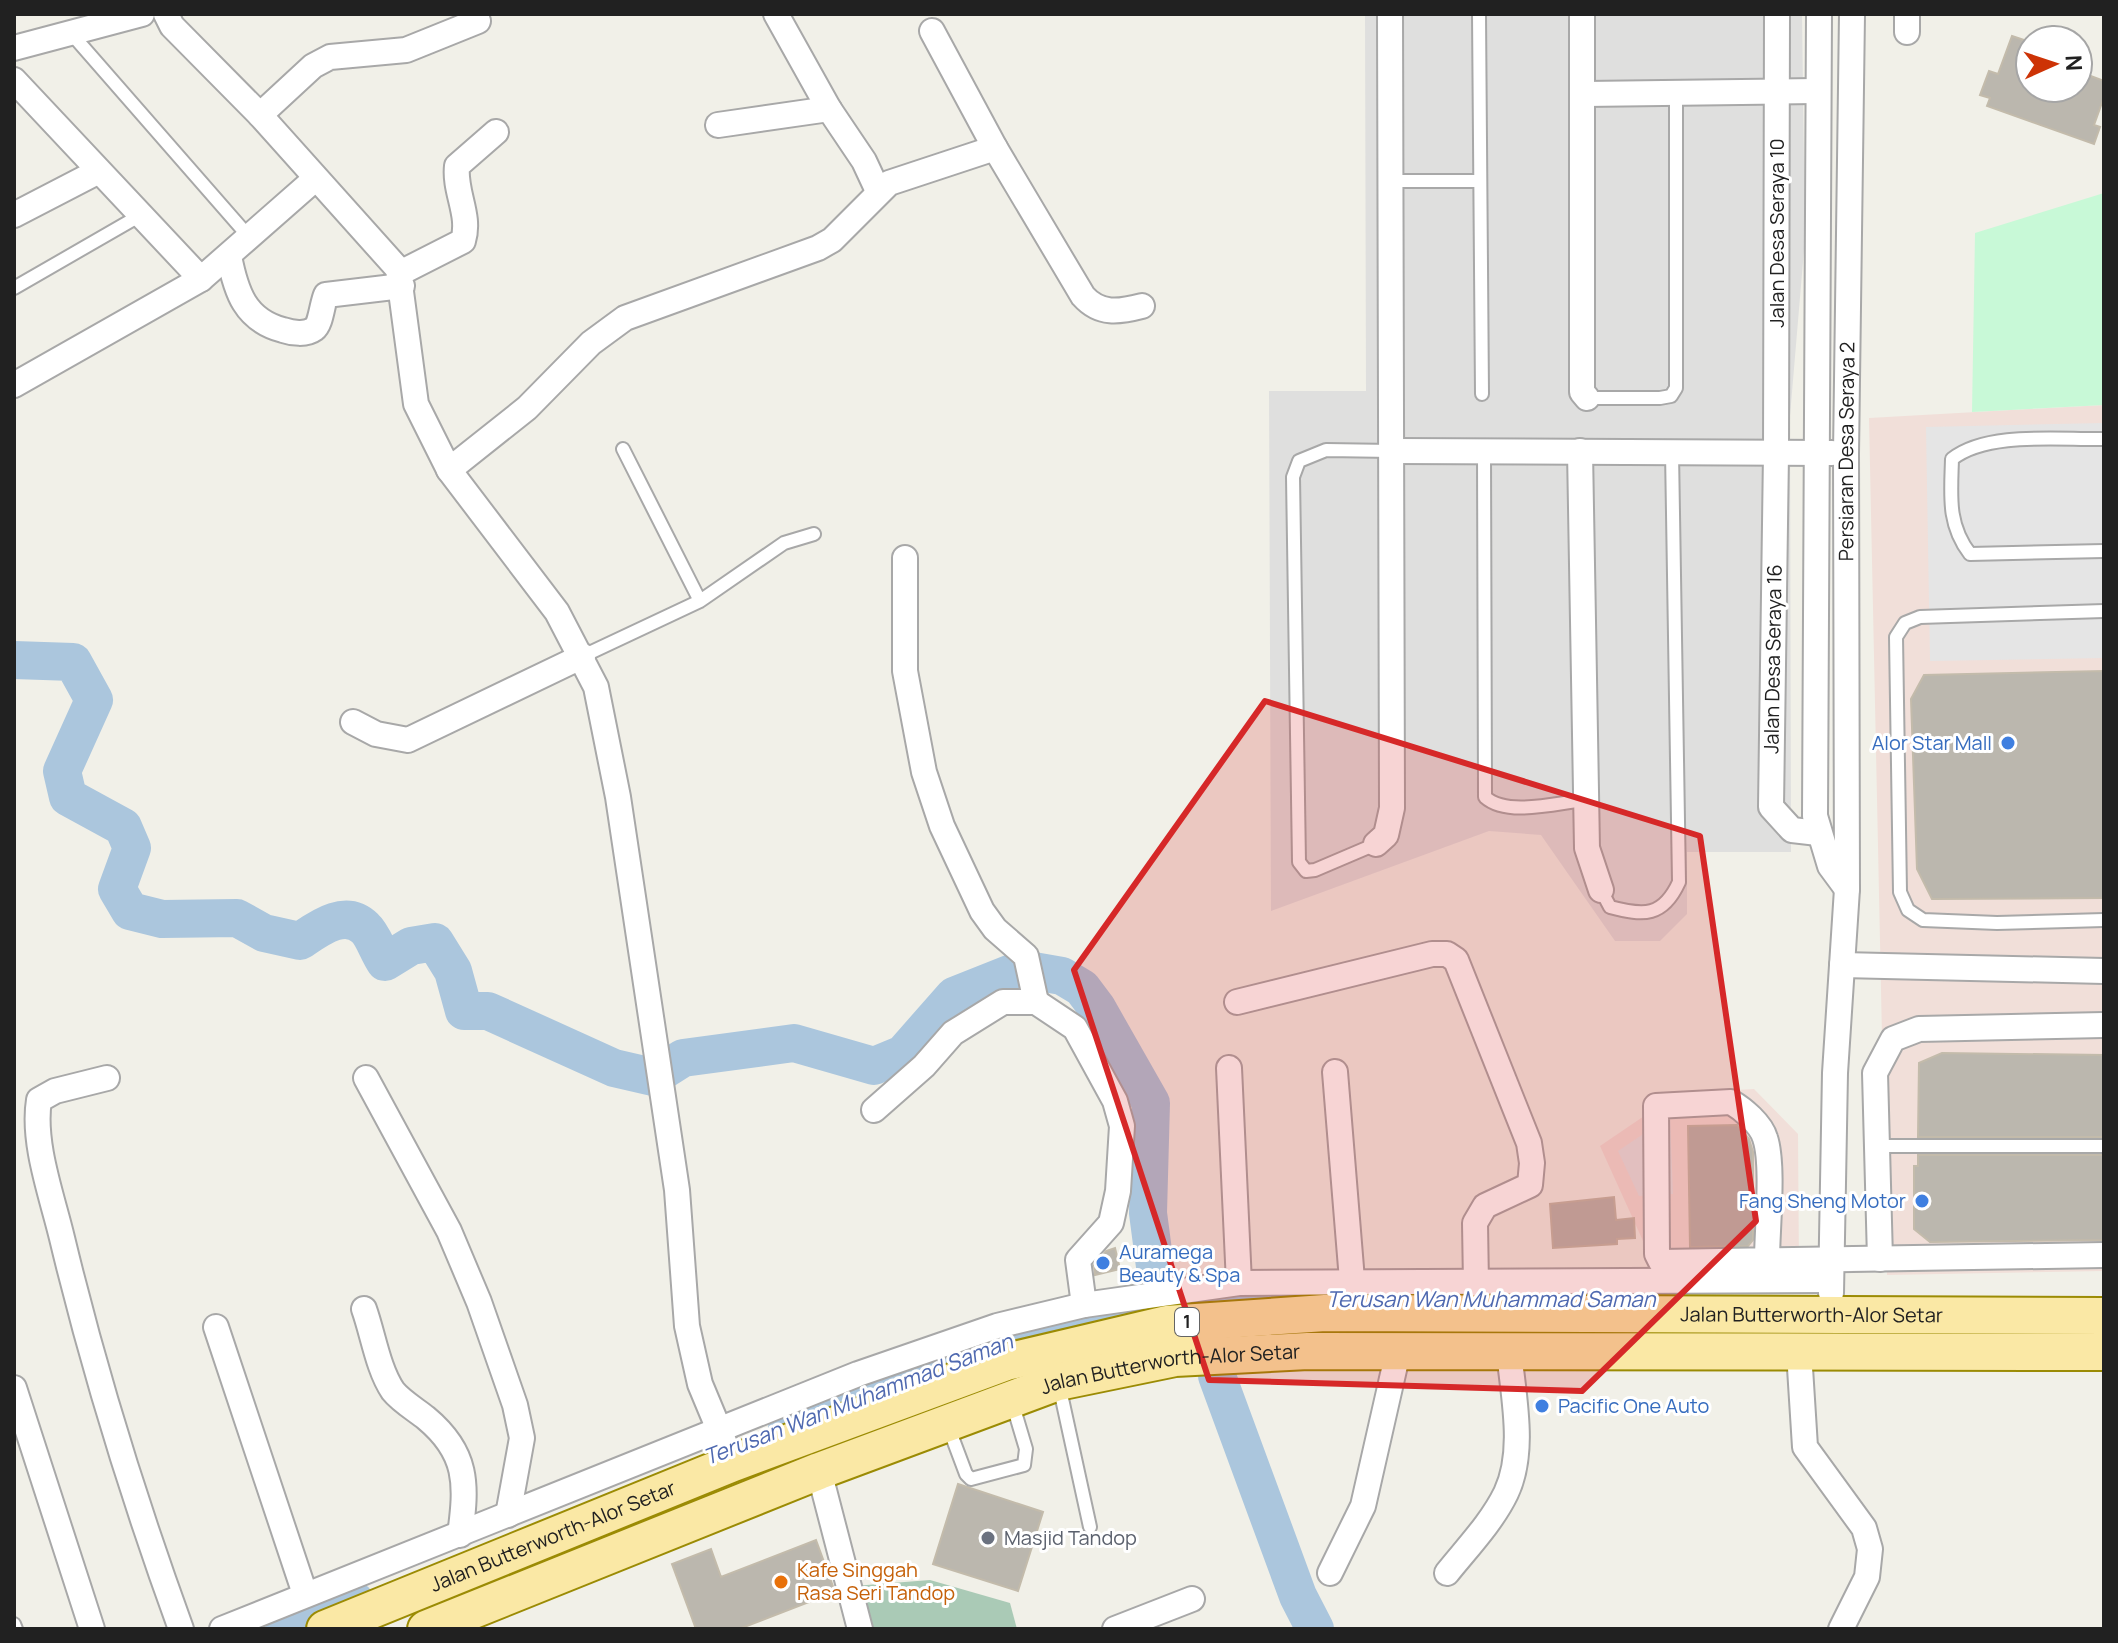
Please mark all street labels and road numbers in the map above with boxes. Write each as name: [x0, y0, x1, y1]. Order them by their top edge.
street label: Jalan Desa Seraya 10: [1763, 138, 1790, 328]
street label: Persiaran Desa Seraya 2: [1832, 342, 1861, 561]
street label: Jalan Desa Seraya 16: [1757, 564, 1788, 754]
street label: Jalan Butterworth-Alor Setar: [1680, 1300, 1943, 1328]
road number: 1: [1175, 1308, 1199, 1336]
street label: Jalan Butterworth-Alor Setar: [1036, 1337, 1301, 1400]
street label: Jalan Butterworth-Alor Setar: [426, 1474, 679, 1598]

